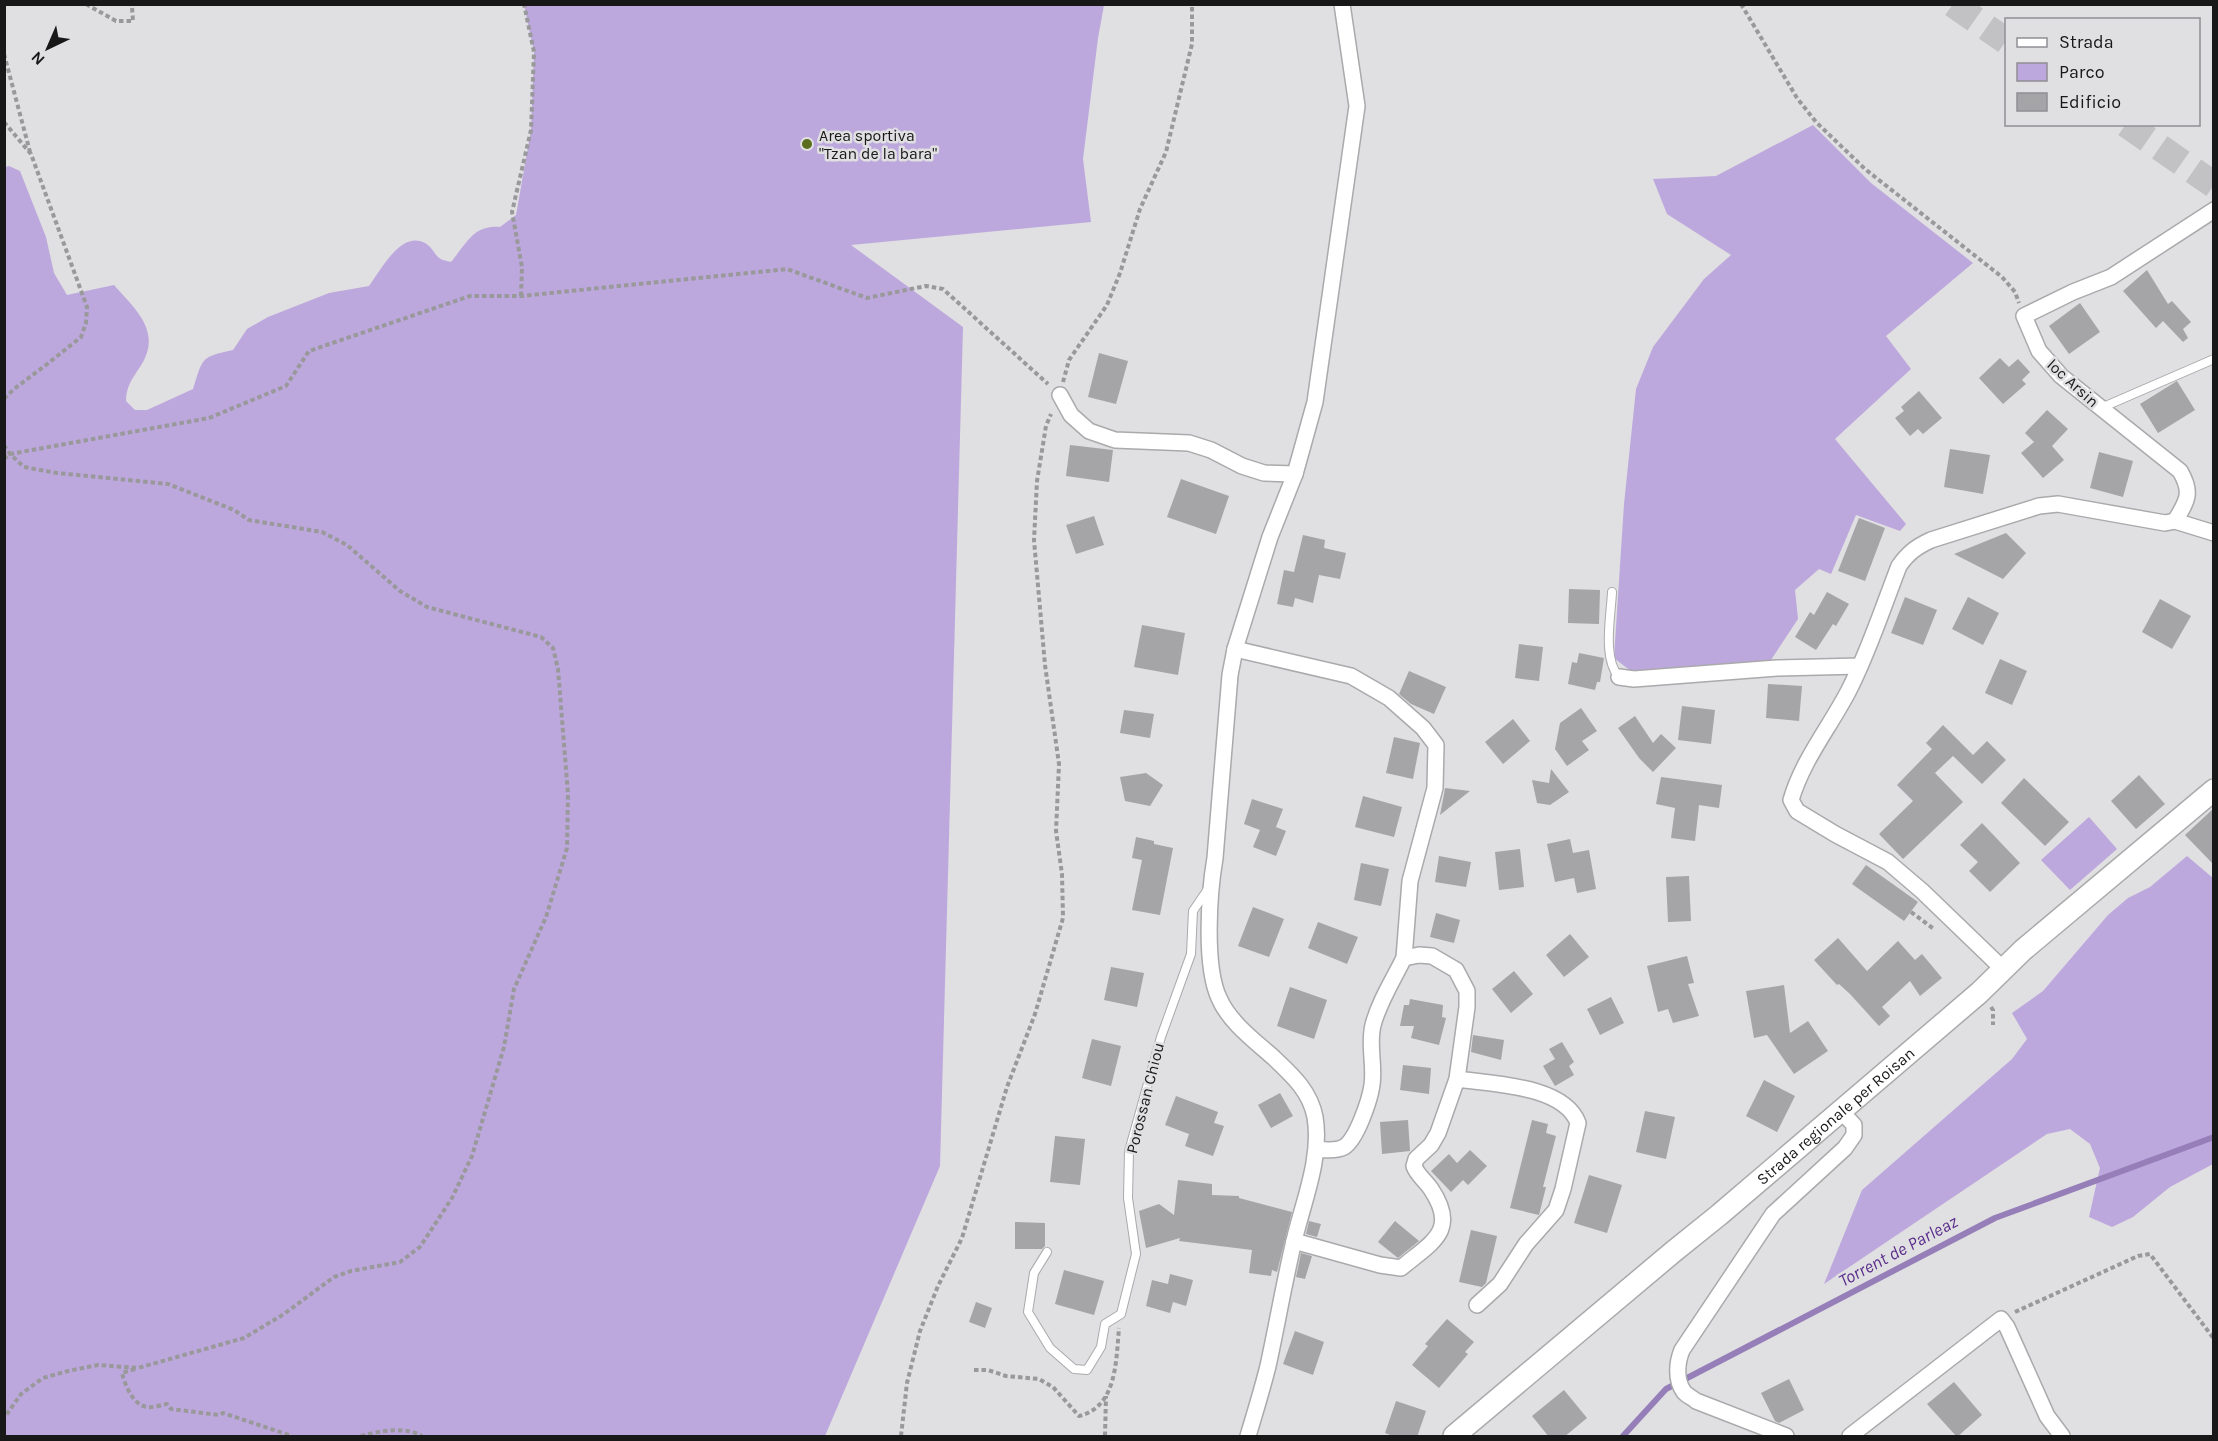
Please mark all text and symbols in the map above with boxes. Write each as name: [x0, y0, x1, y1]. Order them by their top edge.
north arrow: [18, 18, 78, 78]
legend: [2005, 18, 2200, 126]
text: Strada: [2059, 31, 2114, 53]
text: N: [27, 48, 49, 69]
text: Parco: [2059, 61, 2105, 83]
text: Edificio: [2059, 91, 2121, 113]
place label: Area sportiva "Tzan de la bara": [819, 126, 937, 163]
marker: Area sportiva "Tzan de la bara": [800, 137, 814, 151]
street label: loc Arsin: [2043, 355, 2103, 411]
street label: Porossan Chiou: [1122, 1040, 1168, 1156]
street label: Strada regionale per Roisan: [1753, 1043, 1918, 1188]
water label: Torrent de Parleaz: [1835, 1210, 1962, 1292]

